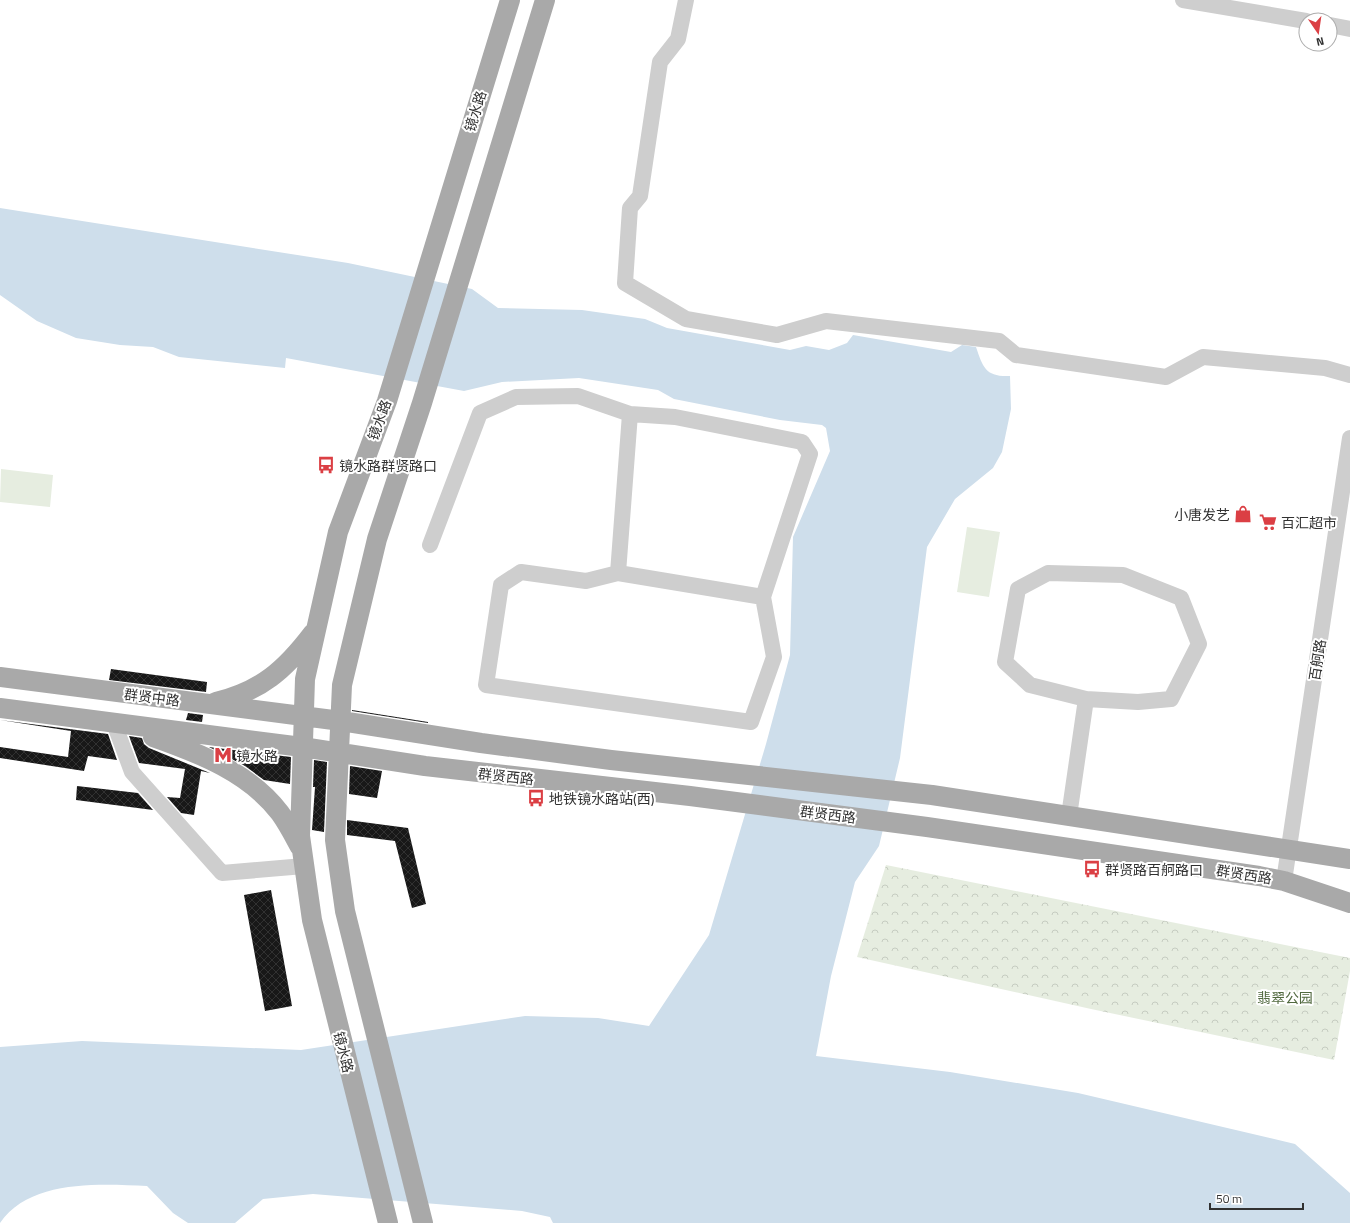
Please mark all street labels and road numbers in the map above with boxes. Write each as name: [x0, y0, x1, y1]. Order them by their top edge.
street label: 镜水路: [459, 88, 491, 134]
street label: 镜水路: [362, 397, 396, 443]
street label: 百舸路: [1303, 638, 1331, 682]
street label: 群贤中路: [123, 683, 181, 711]
street label: 群贤西路: [477, 763, 535, 789]
street label: 群贤西路: [799, 800, 857, 828]
street label: 群贤西路: [1215, 859, 1273, 889]
street label: 镜水路: [329, 1029, 359, 1075]

